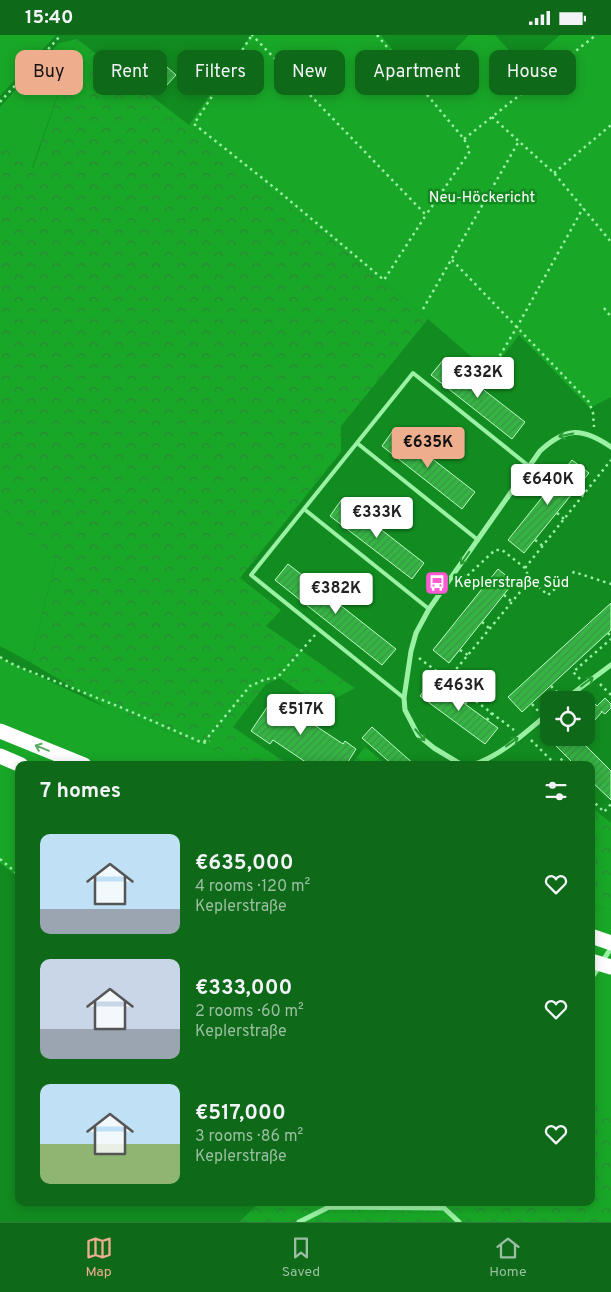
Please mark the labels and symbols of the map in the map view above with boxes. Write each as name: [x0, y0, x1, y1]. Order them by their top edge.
park label: Neu-Höckericht: [429, 189, 535, 208]
pin: €332K: [443, 357, 513, 399]
pin: €635K: [393, 427, 463, 469]
one-way arrow: [559, 431, 575, 440]
pin: €640K: [513, 463, 583, 506]
pin: €333K: [342, 497, 412, 539]
one-way arrow: [460, 551, 470, 565]
bus stop icon: Keplerstraße Süd: [424, 570, 450, 596]
pin: €382K: [301, 573, 371, 615]
place label: Keplerstraße Süd: [454, 574, 569, 593]
pin: €463K: [424, 669, 494, 712]
one-way arrow: [580, 677, 594, 687]
pin: €517K: [266, 693, 336, 736]
one-way arrow: [415, 728, 426, 741]
one-way arrow: [505, 737, 519, 747]
one-way arrow: [35, 743, 50, 752]

